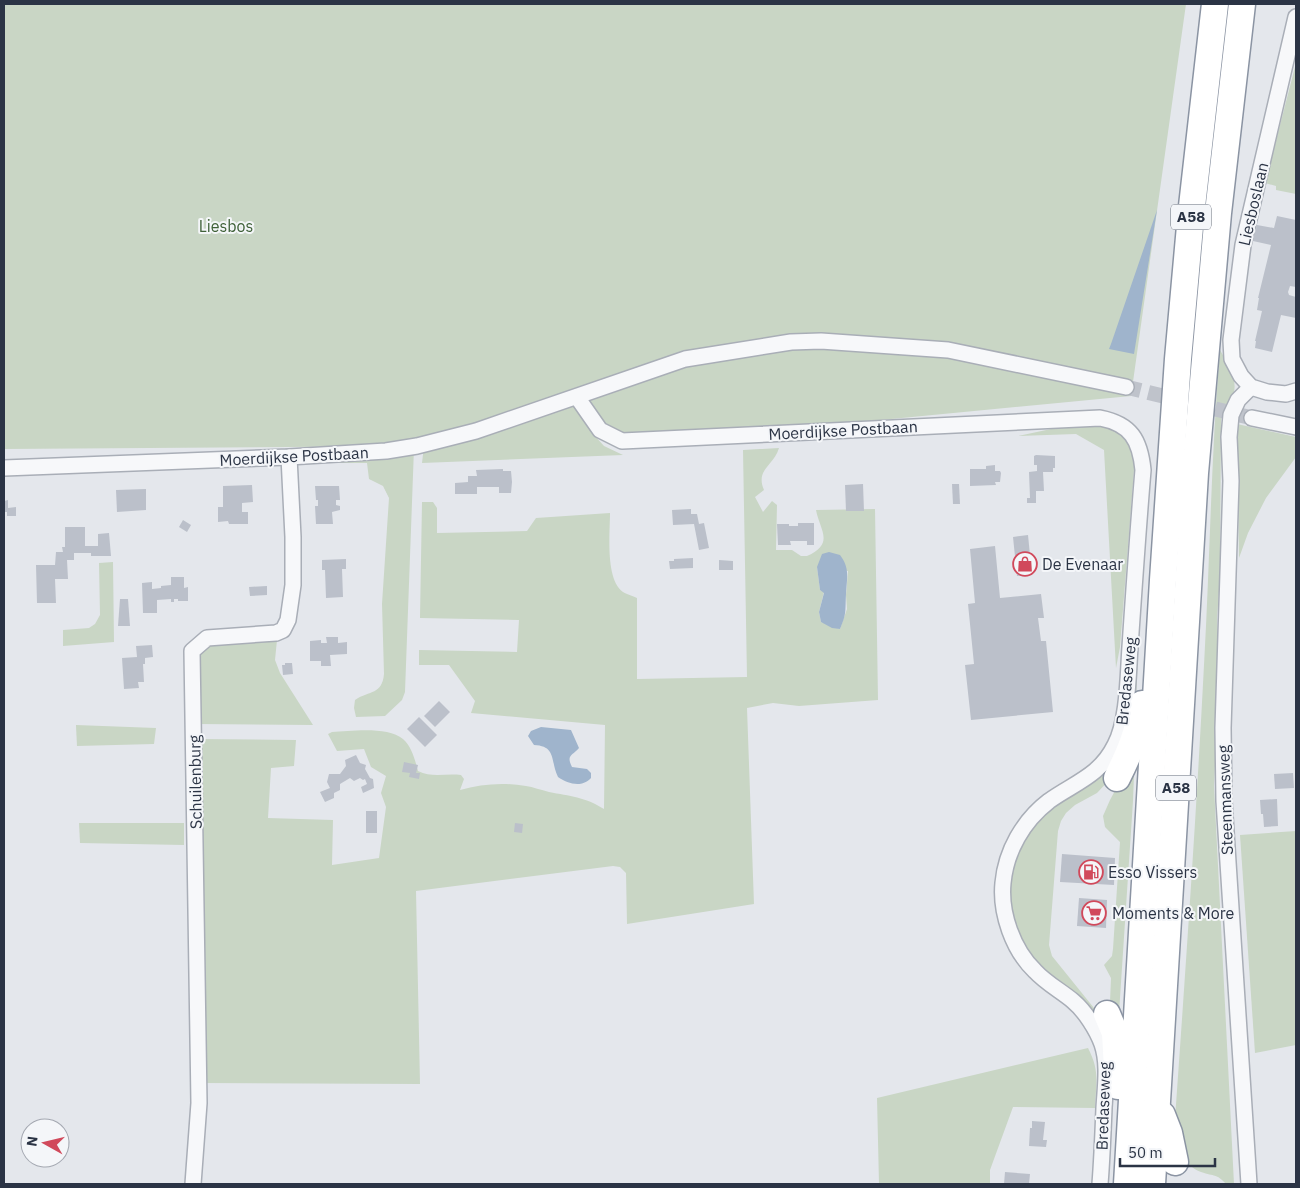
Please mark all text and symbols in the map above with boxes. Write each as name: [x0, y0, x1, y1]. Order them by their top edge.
street label: Liesboslaan: [1234, 160, 1272, 248]
road number: A58: [1171, 204, 1211, 230]
park label: Liesbos: [199, 216, 253, 236]
street label: Moerdijkse Postbaan: [768, 416, 918, 444]
street label: Moerdijkse Postbaan: [219, 442, 369, 470]
shop icon: De Evenaar: [1012, 551, 1038, 577]
place label: De Evenaar: [1042, 554, 1123, 574]
street label: Bredaseweg: [1111, 635, 1141, 726]
street label: Schuilenburg: [184, 734, 206, 829]
street label: Steenmansweg: [1213, 744, 1237, 855]
road number: A58: [1156, 776, 1196, 800]
fuel station icon: Esso Vissers: [1078, 859, 1104, 885]
place label: Esso Vissers: [1108, 862, 1197, 882]
supermarket icon: Moments & More: [1081, 900, 1107, 926]
place label: Moments & More: [1112, 903, 1235, 923]
street label: Bredaseweg: [1091, 1061, 1115, 1151]
north arrow: [20, 1118, 70, 1168]
text: N: [23, 1135, 42, 1147]
scale bar: [1120, 1136, 1215, 1168]
text: 50 m: [1128, 1143, 1163, 1162]

